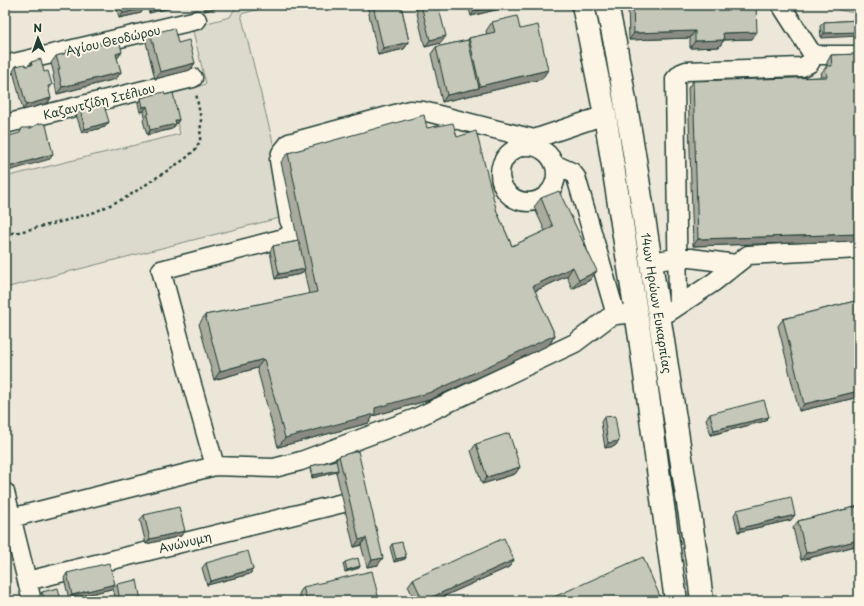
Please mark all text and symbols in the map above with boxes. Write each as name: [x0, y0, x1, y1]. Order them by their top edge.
north arrow: [18, 18, 58, 58]
text: N: [33, 19, 43, 36]
street label: Αγίου Θεοδώρου: [64, 20, 162, 60]
street label: Καζαντζίδη Στέλιου: [41, 78, 157, 124]
street label: 14ων Ηρώων Ευκαρπίας: [637, 231, 677, 375]
street label: Ανώνυμη: [157, 527, 213, 557]

